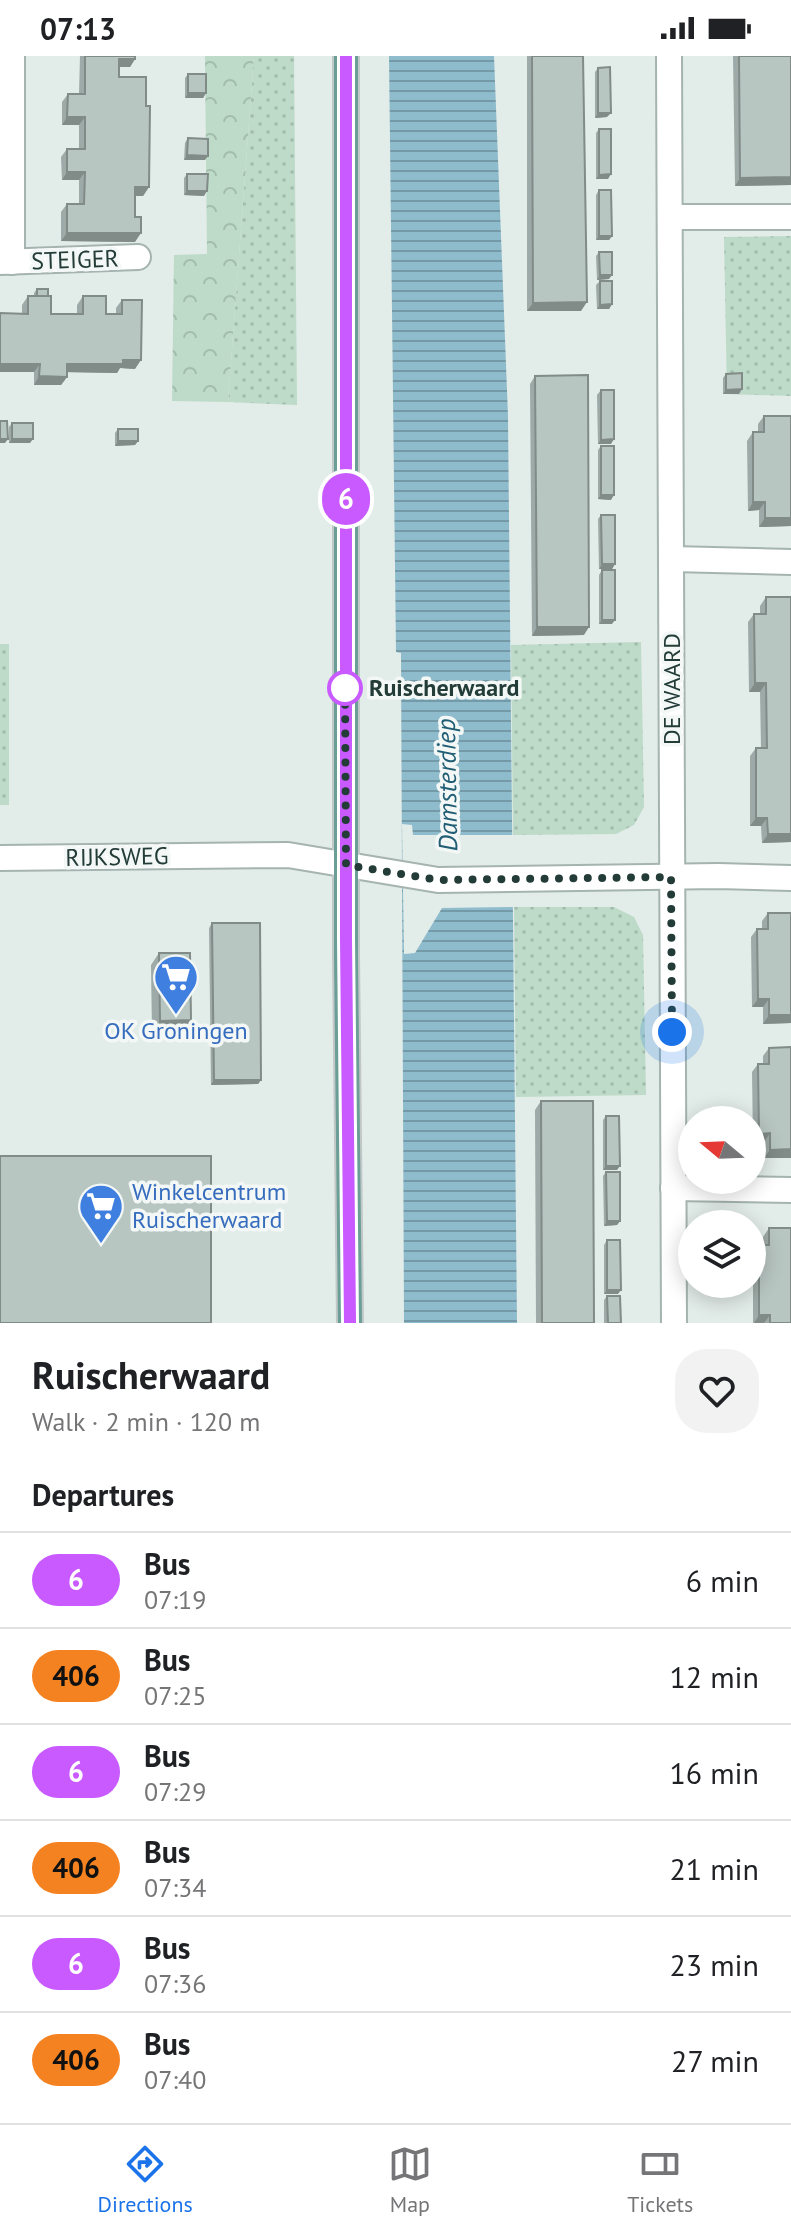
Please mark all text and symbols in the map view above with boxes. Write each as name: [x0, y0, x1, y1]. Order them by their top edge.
text: 07:13: [40, 9, 116, 48]
street label: STEIGER: [31, 242, 119, 277]
line badge: 6: [320, 473, 372, 525]
text: 6: [338, 480, 354, 517]
street label: DE WAARD: [656, 633, 687, 745]
marker: Ruischerwaard: [328, 671, 362, 705]
place label: Ruischerwaard: [369, 672, 520, 703]
water label: Damsterdiep: [429, 718, 464, 852]
street label: RIJKSWEG: [65, 840, 169, 873]
supermarket icon: OK Groningen: [152, 953, 200, 1016]
your location: [652, 1012, 692, 1052]
place label: OK Groningen: [104, 1015, 248, 1046]
north arrow: [678, 1106, 766, 1194]
map controls: [678, 1106, 766, 1298]
place label: Winkelcentrum Ruischerwaard: [132, 1176, 286, 1235]
supermarket icon: Winkelcentrum Ruischerwaard: [77, 1182, 125, 1245]
button: layers: [678, 1210, 766, 1298]
button: heart: [675, 1349, 759, 1433]
text: Ruischerwaard: [32, 1350, 270, 1399]
text: Walk · 2 min · 120 m: [32, 1405, 260, 1438]
text: Departures: [32, 1475, 174, 1514]
text: Bus: [144, 1544, 191, 1583]
text: 6: [68, 1561, 84, 1598]
text: 6 min: [686, 1561, 759, 1600]
text: 07:19: [144, 1583, 206, 1616]
text: Bus: [144, 1640, 191, 1679]
text: 406: [52, 1657, 100, 1694]
text: 12 min: [669, 1657, 759, 1696]
text: 07:25: [144, 1679, 206, 1712]
text: Bus: [144, 1736, 191, 1775]
text: 6: [68, 1753, 84, 1790]
text: 16 min: [669, 1753, 759, 1792]
text: 07:29: [144, 1775, 206, 1808]
text: Bus: [144, 1832, 191, 1871]
text: 406: [52, 1849, 100, 1886]
text: 21 min: [669, 1849, 759, 1888]
text: 07:34: [144, 1871, 206, 1904]
text: Bus: [144, 1928, 191, 1967]
text: 6: [68, 1945, 84, 1982]
text: 23 min: [669, 1945, 759, 1984]
text: 07:36: [144, 1967, 206, 2000]
text: Bus: [144, 2024, 191, 2063]
text: 406: [52, 2041, 100, 2078]
text: 27 min: [671, 2041, 759, 2080]
text: 07:40: [144, 2063, 206, 2096]
tab: Directions: [98, 2142, 193, 2218]
tab: Map: [388, 2142, 432, 2218]
tab: Tickets: [627, 2142, 693, 2218]

